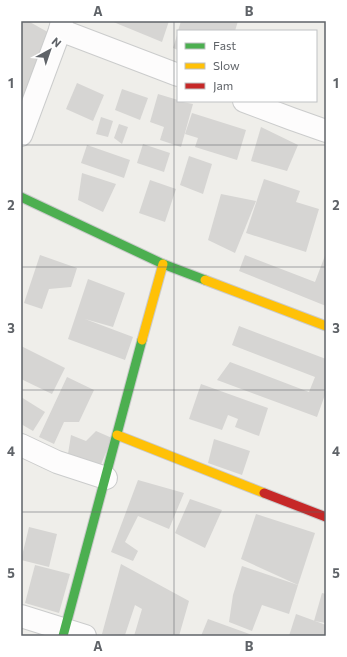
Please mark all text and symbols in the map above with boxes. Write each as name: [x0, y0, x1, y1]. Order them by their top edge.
text: A: [93, 3, 103, 19]
text: B: [245, 3, 254, 19]
north arrow: [30, 30, 70, 70]
legend: [177, 30, 317, 102]
text: N: [49, 34, 64, 50]
text: Fast: [213, 38, 236, 52]
text: Slow: [213, 58, 240, 72]
text: 1: [8, 75, 14, 91]
text: 1: [333, 75, 339, 91]
text: Jam: [213, 78, 233, 93]
text: 2: [7, 197, 15, 213]
text: 2: [332, 197, 340, 213]
text: 3: [7, 320, 15, 336]
text: 3: [332, 320, 340, 336]
text: 4: [7, 443, 15, 459]
text: 4: [332, 443, 340, 459]
text: 5: [7, 565, 15, 581]
text: 5: [332, 565, 340, 581]
text: A: [93, 638, 103, 654]
text: B: [245, 638, 254, 654]

